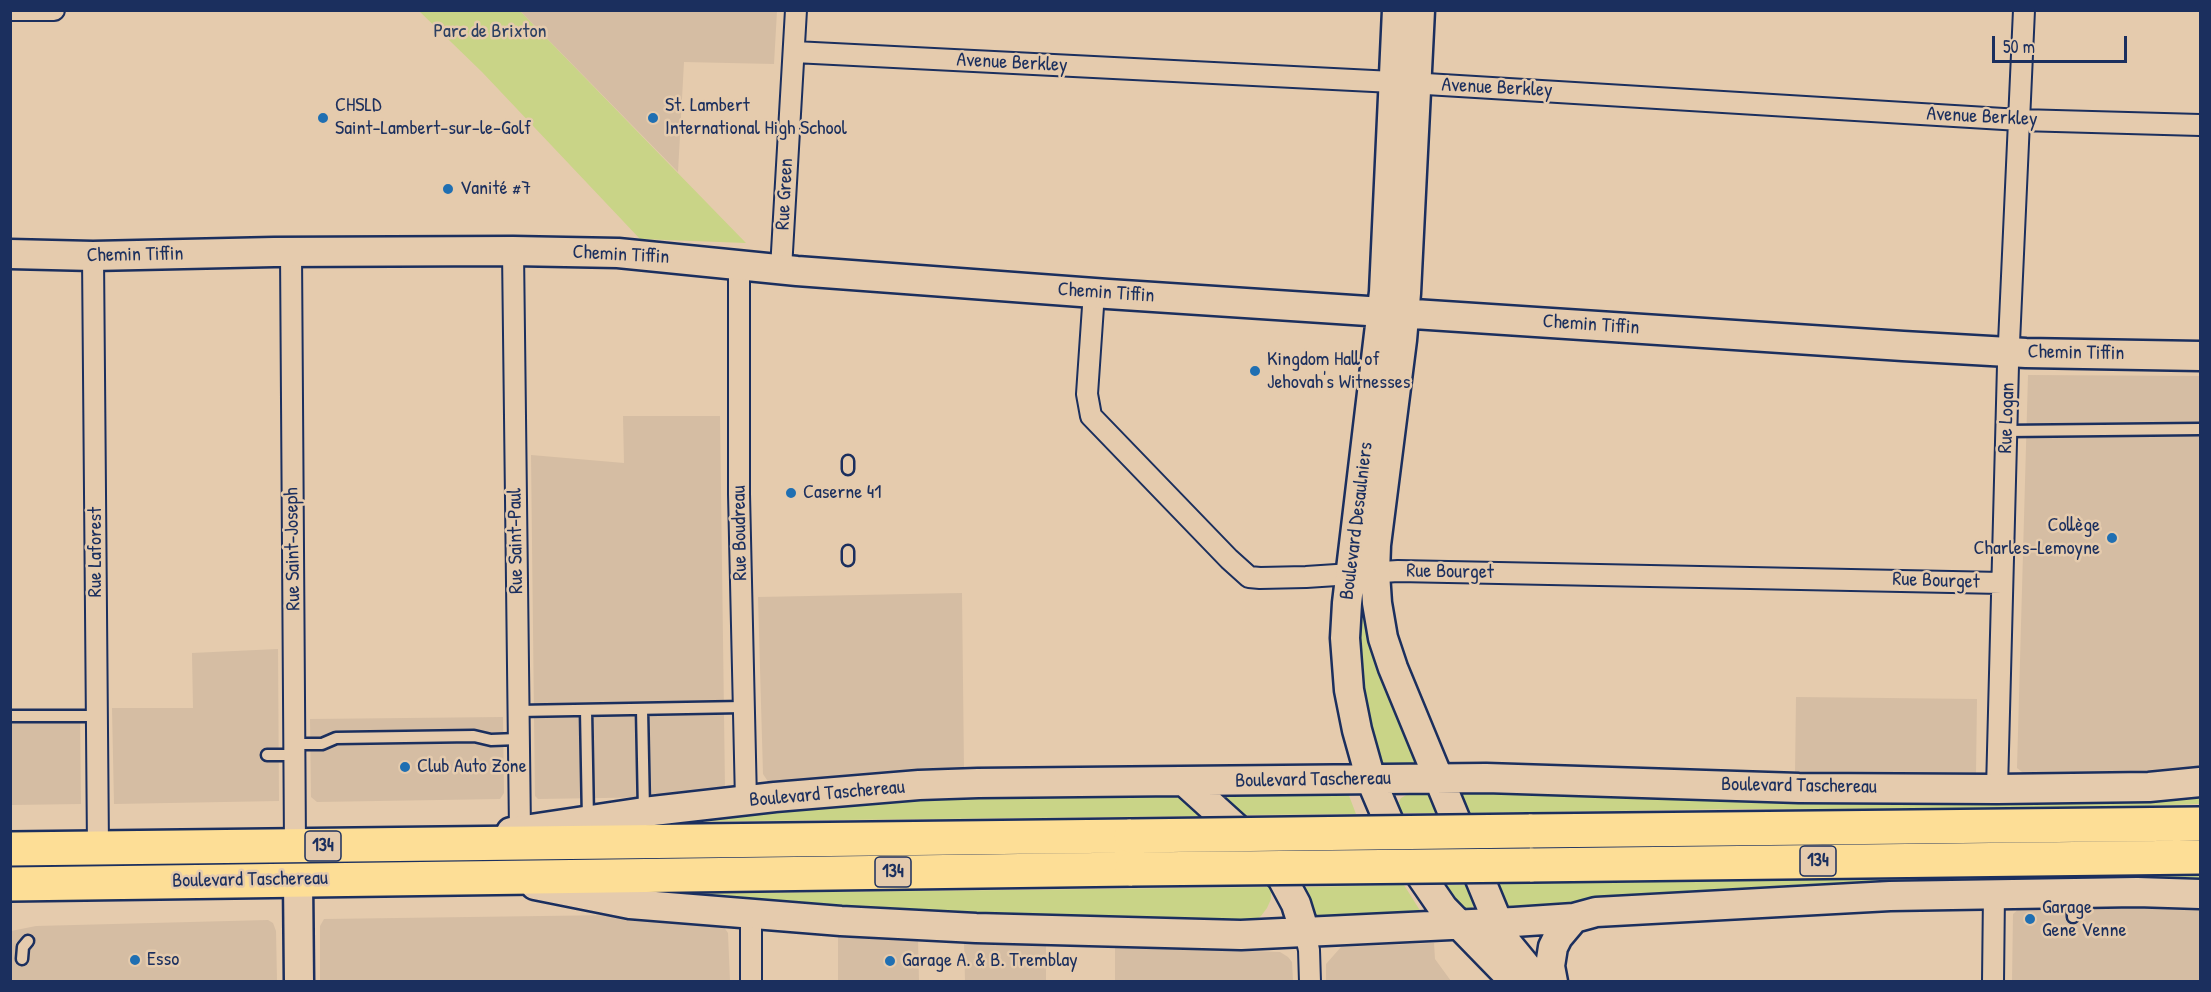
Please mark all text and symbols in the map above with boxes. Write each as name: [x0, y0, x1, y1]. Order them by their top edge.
park label: Parc de Brixton: [433, 20, 547, 44]
scale bar: [1995, 24, 2130, 62]
text: 50 m: [2003, 34, 2035, 59]
street label: Avenue Berkley: [956, 48, 1068, 78]
street label: Avenue Berkley: [1441, 73, 1553, 103]
place label: CHSLD Saint-Lambert-sur-le-Golf: [335, 94, 531, 141]
place label: St. Lambert International High School: [665, 94, 847, 141]
street label: Avenue Berkley: [1926, 102, 2038, 132]
marker: CHSLD Saint-Lambert-sur-le-Golf: [316, 111, 330, 125]
marker: St. Lambert International High School: [646, 111, 660, 125]
street label: Rue Green: [771, 157, 799, 231]
place label: Vanité #7: [460, 177, 531, 201]
marker: Vanité #7: [441, 182, 455, 196]
street label: Chemin Tiffin: [572, 240, 670, 270]
street label: Chemin Tiffin: [86, 242, 184, 268]
street label: Chemin Tiffin: [1057, 278, 1155, 308]
street label: Chemin Tiffin: [1542, 310, 1640, 340]
street label: Chemin Tiffin: [2027, 340, 2125, 366]
place label: Kingdom Hall of Jehovah's Witnesses: [1267, 348, 1410, 395]
marker: Kingdom Hall of Jehovah's Witnesses: [1248, 364, 1262, 378]
street label: Rue Logan: [1994, 382, 2020, 454]
street label: Boulevard Desaulniers: [1335, 441, 1379, 601]
place label: Caserne 41: [803, 481, 882, 505]
street label: Rue Boudreau: [727, 485, 753, 581]
marker: Caserne 41: [784, 486, 798, 500]
street label: Rue Saint-Joseph: [280, 487, 306, 611]
street label: Rue Saint-Paul: [503, 488, 529, 594]
street label: Rue Laforest: [84, 507, 108, 597]
place label: Collège Charles-Lemoyne: [1974, 514, 2100, 561]
marker: Collège Charles-Lemoyne: [2105, 531, 2119, 545]
street label: Rue Bourget: [1406, 559, 1494, 585]
street label: Rue Bourget: [1892, 567, 1980, 595]
place label: Club Auto Zone: [417, 755, 527, 779]
marker: Club Auto Zone: [398, 760, 412, 774]
street label: Boulevard Taschereau: [1235, 767, 1391, 793]
street label: Boulevard Taschereau: [1721, 773, 1877, 799]
street label: Boulevard Taschereau: [748, 775, 906, 813]
road number: 134: [305, 831, 341, 861]
road number: 134: [1800, 846, 1836, 876]
road number: 134: [875, 857, 911, 887]
street label: Boulevard Taschereau: [172, 867, 328, 893]
place label: Garage Gene Venne: [2042, 896, 2126, 943]
marker: Garage Gene Venne: [2023, 912, 2037, 926]
place label: Esso: [147, 948, 179, 972]
place label: Garage A. & B. Tremblay: [902, 949, 1078, 973]
marker: Esso: [128, 953, 142, 967]
marker: Garage A. & B. Tremblay: [883, 954, 897, 968]

